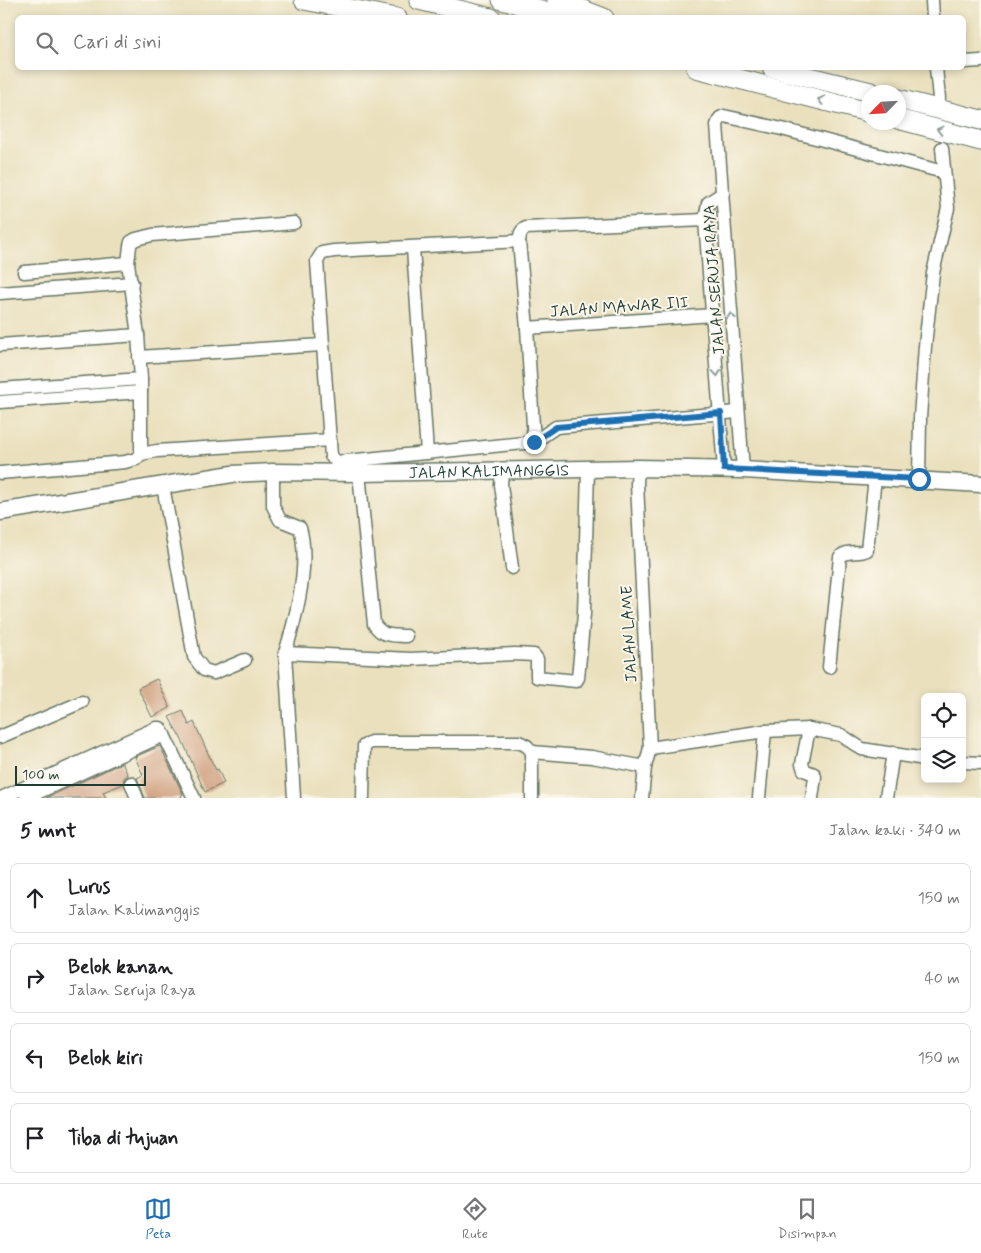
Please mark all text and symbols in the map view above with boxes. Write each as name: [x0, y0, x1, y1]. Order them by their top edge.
search box: [15, 15, 966, 70]
icon: search: [33, 29, 61, 57]
text: Cari di sini: [73, 30, 161, 55]
north arrow: [861, 85, 906, 130]
one-way arrow: [818, 95, 826, 105]
one-way arrow: [935, 125, 944, 136]
street label: JALAN SERUJA RAYA: [699, 204, 730, 356]
street label: JALAN MAWAR III: [549, 292, 689, 323]
one-way arrow: [726, 312, 737, 320]
one-way arrow: [712, 369, 723, 377]
route end: [523, 431, 546, 454]
street label: JALAN KALIMANGGIS: [408, 460, 569, 484]
route start: [908, 468, 931, 491]
street label: JALAN LAME: [616, 585, 643, 683]
map controls: [921, 693, 966, 783]
button: locate: [921, 693, 966, 738]
button: layers: [921, 738, 966, 783]
scale bar: [15, 763, 146, 786]
text: 100 m: [22, 766, 60, 784]
text: 5 mnt: [20, 817, 77, 845]
text: Jalan kaki · 340 m: [829, 820, 961, 841]
text: Lurus: [68, 875, 110, 900]
icon: ahead: [21, 884, 49, 912]
text: 150 m: [918, 888, 960, 909]
text: Jalan Kalimanggis: [68, 900, 200, 921]
text: Belok kanan: [68, 955, 173, 980]
icon: right: [21, 964, 49, 992]
text: 40 m: [924, 968, 960, 989]
text: Jalan Seruja Raya: [68, 980, 196, 1001]
icon: left: [21, 1044, 49, 1072]
text: Belok kiri: [68, 1046, 143, 1071]
text: 150 m: [918, 1048, 960, 1069]
icon: arrive: [21, 1124, 49, 1152]
text: Tiba di tujuan: [68, 1126, 179, 1151]
tab: Peta: [144, 1195, 172, 1243]
tab: Rute: [461, 1195, 489, 1243]
tab: Disimpan: [778, 1195, 837, 1243]

